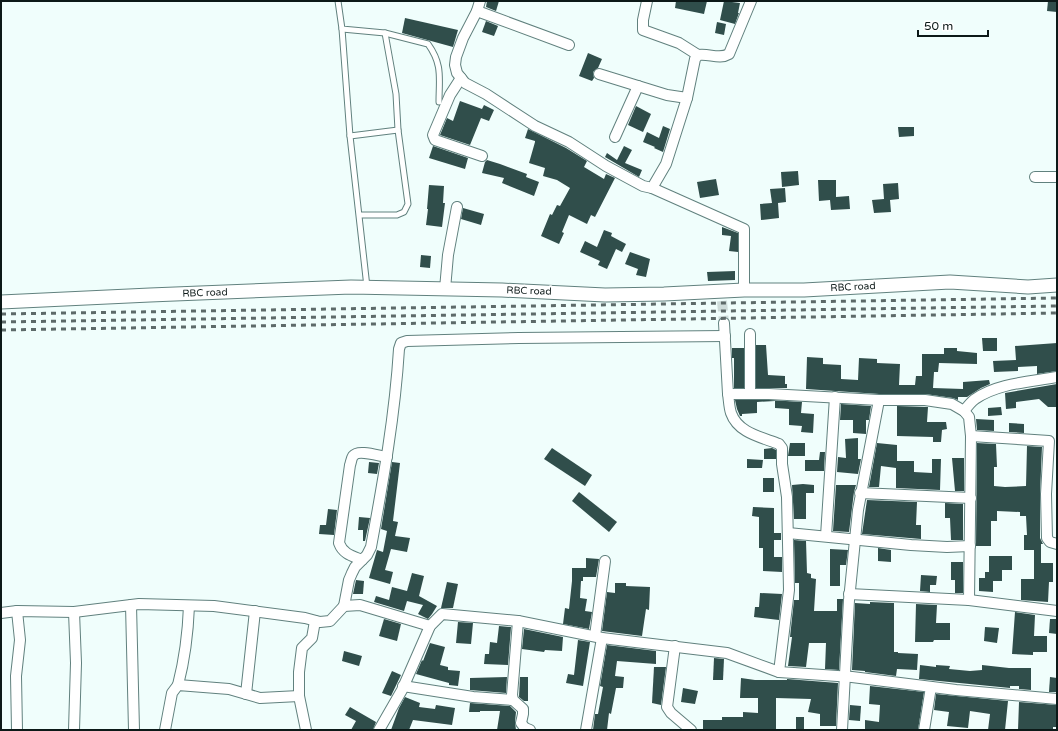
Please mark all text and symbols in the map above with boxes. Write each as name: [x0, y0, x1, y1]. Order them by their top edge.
scale bar: [918, 12, 988, 38]
text: 50 m: [924, 19, 953, 33]
street label: RBC road: [830, 280, 876, 294]
street label: RBC road: [506, 284, 552, 298]
street label: RBC road: [182, 286, 228, 300]

